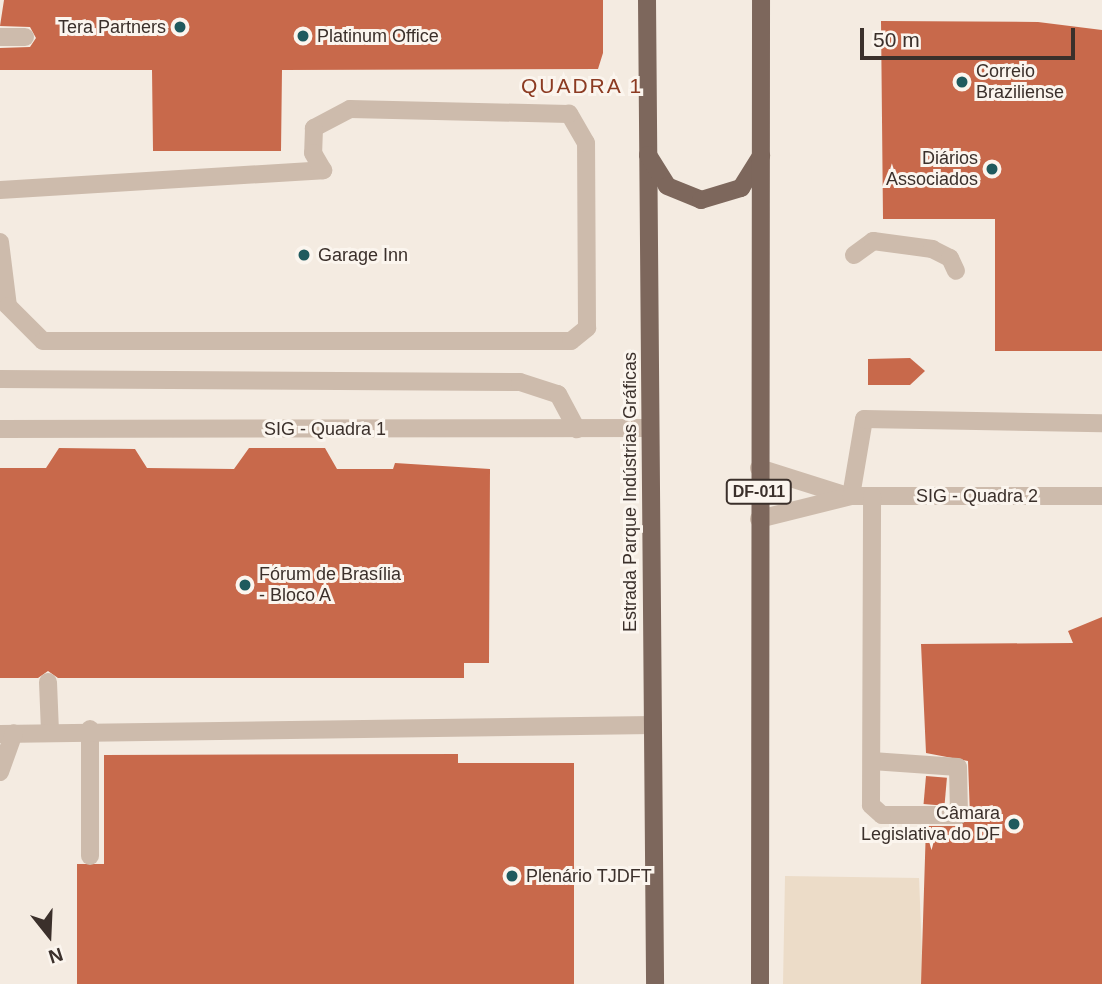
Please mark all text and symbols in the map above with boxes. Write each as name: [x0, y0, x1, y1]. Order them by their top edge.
scale bar: [864, 14, 1079, 58]
place label: Tera Partners: [58, 16, 166, 38]
marker: Tera Partners: [172, 19, 188, 35]
place label: Platinum Office: [317, 25, 439, 47]
marker: Platinum Office: [295, 28, 311, 44]
text: 50 m: [873, 28, 920, 51]
place label: Correio Braziliense: [976, 61, 1064, 104]
district label: QUADRA 1: [521, 73, 643, 99]
marker: Correio Braziliense: [954, 74, 970, 90]
place label: Diários Associados: [886, 148, 978, 190]
marker: Diários Associados: [984, 161, 1000, 177]
place label: Garage Inn: [318, 244, 408, 266]
marker: Garage Inn: [296, 247, 312, 263]
street label: Estrada Parque Indústrias Gráficas: [619, 352, 641, 632]
street label: SIG - Quadra 1: [264, 418, 386, 440]
road number: DF-011: [726, 480, 792, 505]
street label: SIG - Quadra 2: [916, 485, 1038, 507]
place label: Fórum de Brasília - Bloco A: [259, 564, 401, 606]
marker: Fórum de Brasília - Bloco A: [237, 577, 253, 593]
place label: Câmara Legislativa do DF: [861, 803, 1000, 846]
marker: Câmara Legislativa do DF: [1006, 816, 1022, 832]
place label: Plenário TJDFT: [526, 865, 652, 887]
marker: Plenário TJDFT: [504, 868, 520, 884]
north arrow: [14, 900, 84, 970]
text: N: [46, 943, 65, 968]

